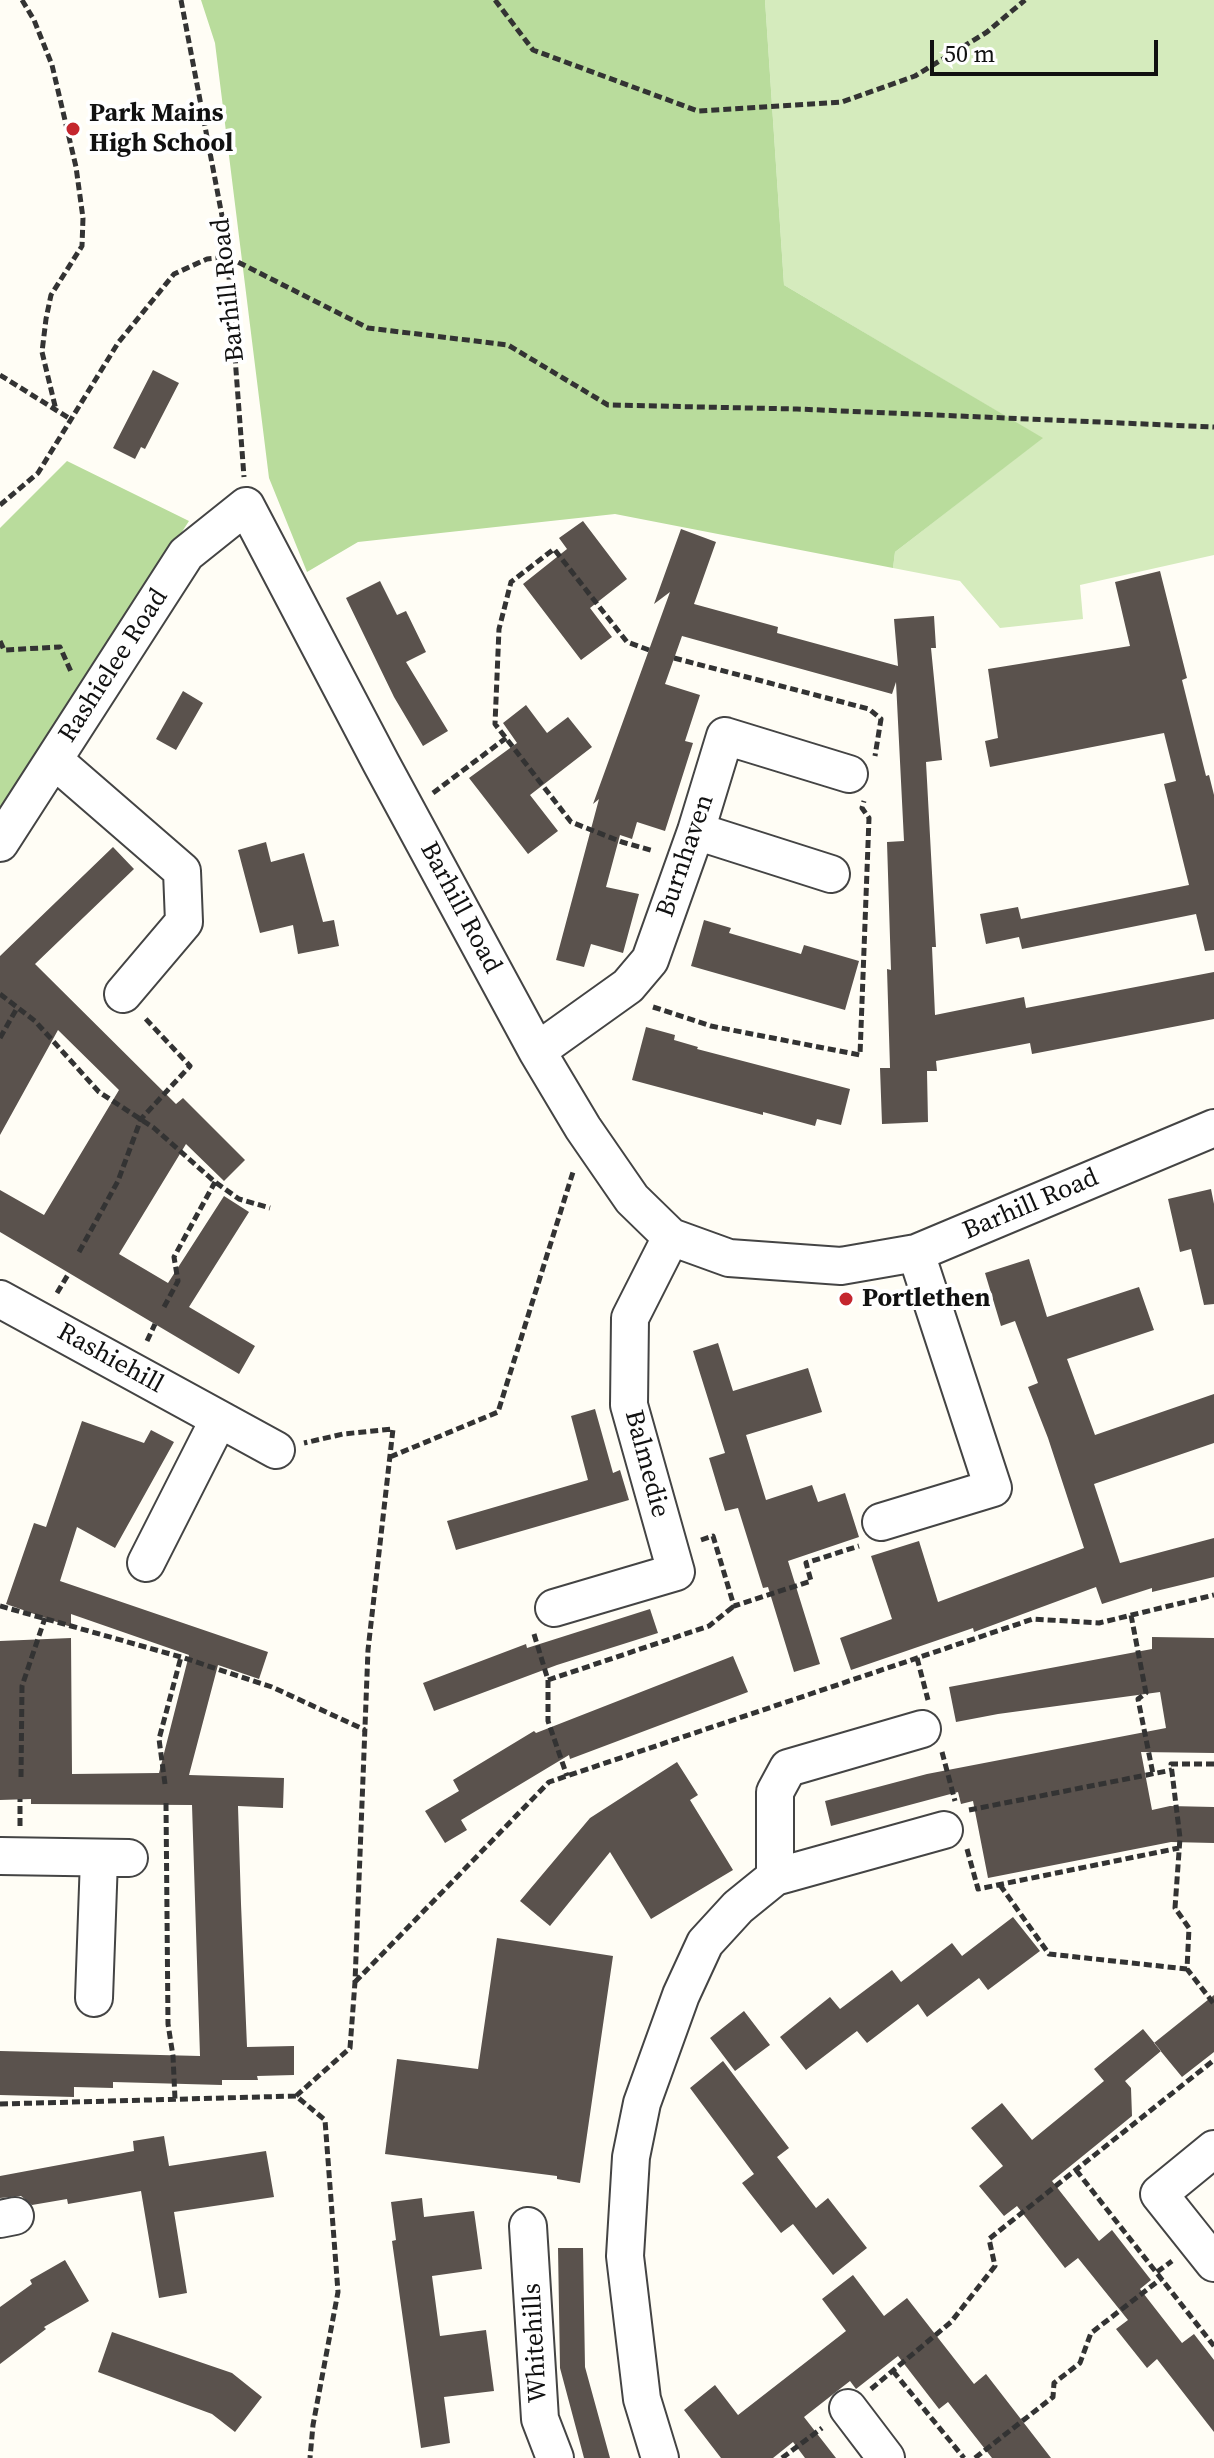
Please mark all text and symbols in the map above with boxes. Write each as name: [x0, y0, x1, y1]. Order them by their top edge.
scale bar: [934, 24, 1162, 74]
text: 50 m: [944, 37, 995, 70]
place label: Park Mains High School: [89, 98, 233, 160]
marker: Park Mains High School: [64, 120, 82, 138]
street label: Barhill Road: [206, 217, 252, 363]
street label: Rashielee Road: [53, 583, 175, 749]
street label: Burnhaven: [650, 791, 722, 921]
street label: Barhill Road: [412, 837, 508, 979]
street label: Barhill Road: [959, 1163, 1103, 1247]
place label: Portlethen: [862, 1283, 990, 1315]
marker: Portlethen: [837, 1290, 855, 1308]
street label: Rashiehill: [52, 1317, 168, 1401]
street label: Balmedie: [617, 1407, 675, 1521]
street label: Whitehills: [517, 2282, 555, 2404]

